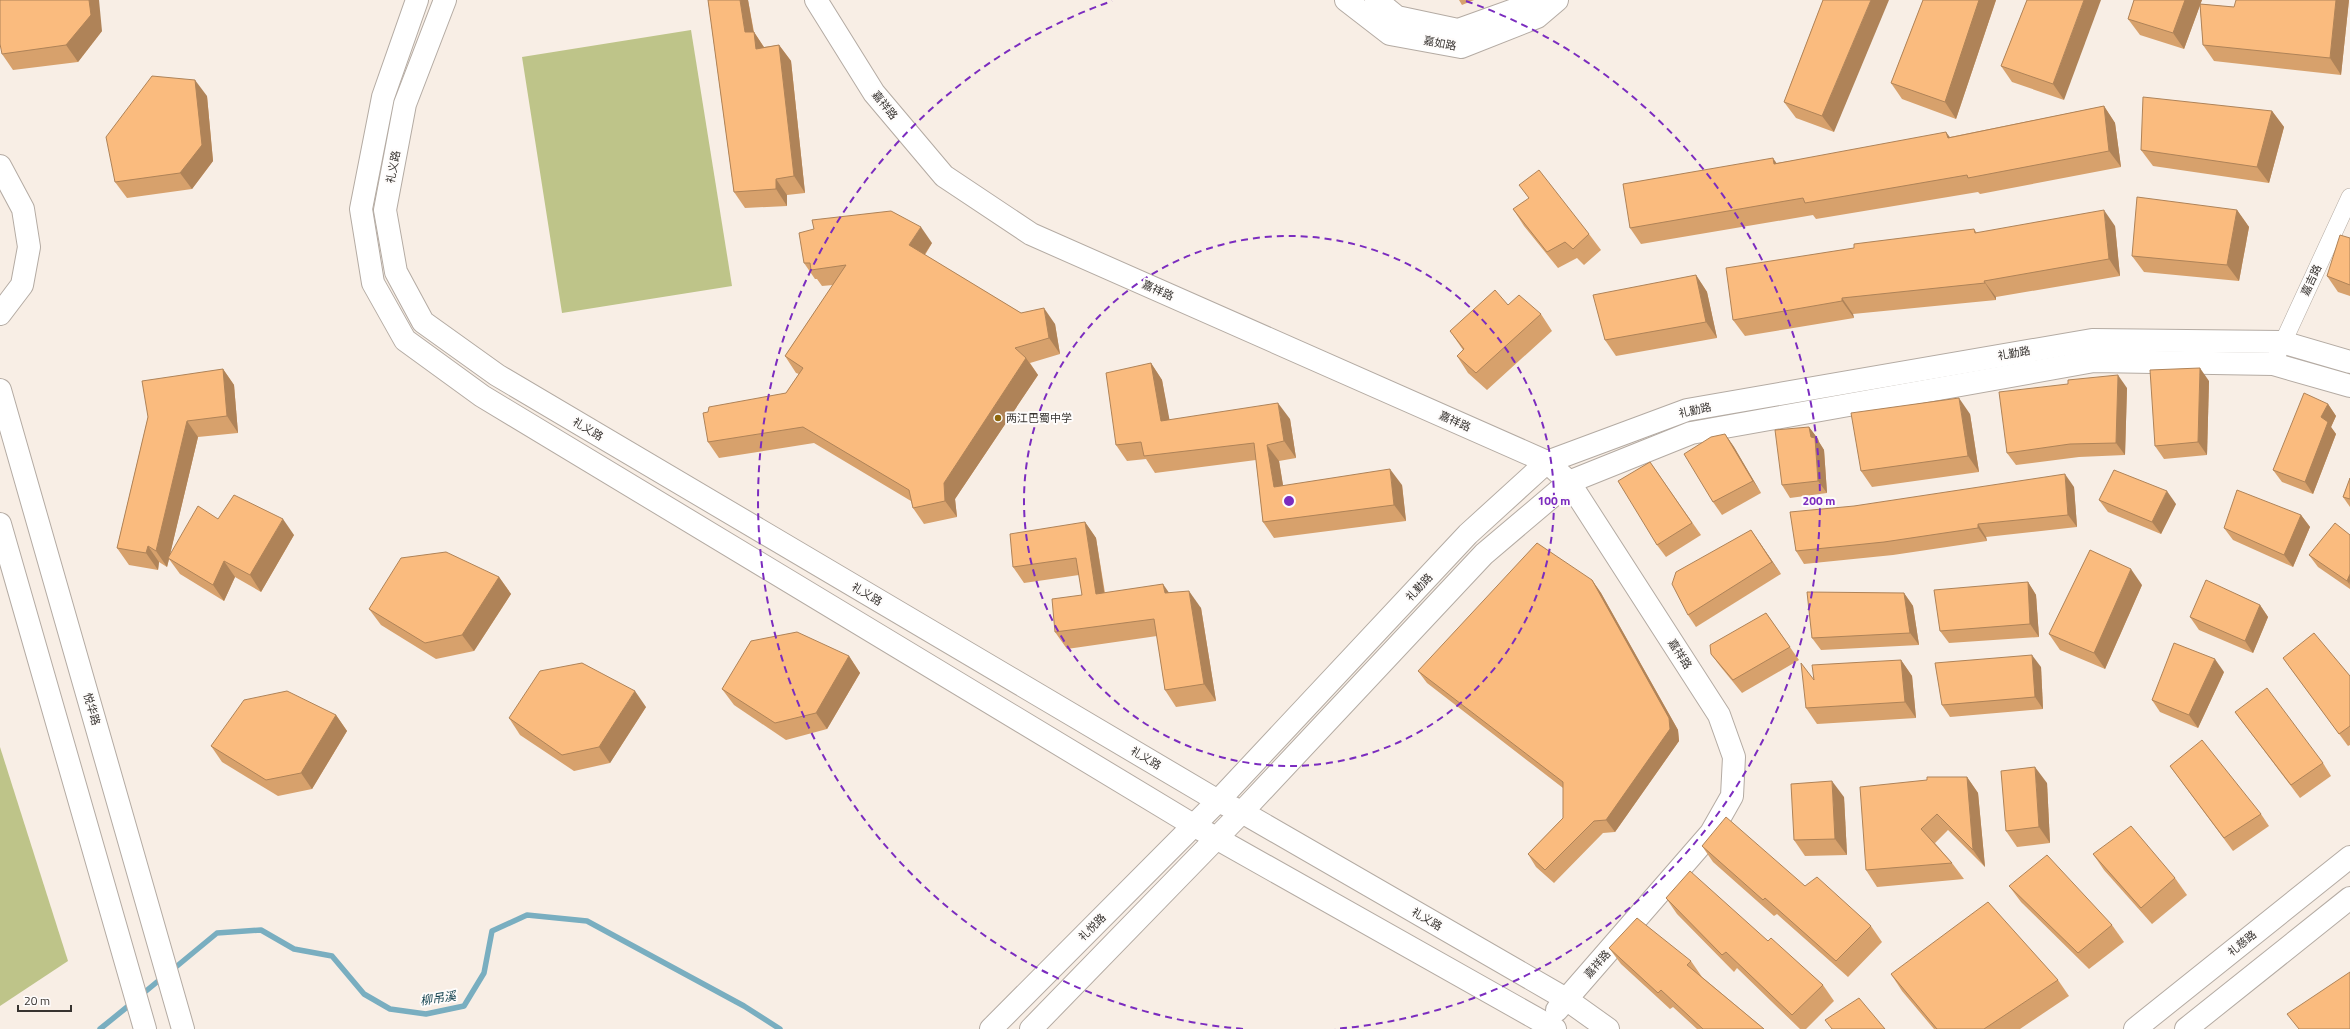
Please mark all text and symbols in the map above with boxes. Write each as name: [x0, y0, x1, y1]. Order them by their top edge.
street label: 嘉如路: [1422, 32, 1458, 54]
street label: 嘉祥路: [868, 87, 902, 123]
street label: 礼义路: [382, 149, 404, 185]
street label: 嘉吉路: [2297, 262, 2325, 298]
street label: 嘉祥路: [1140, 276, 1176, 304]
street label: 礼勤路: [1996, 342, 2032, 364]
street label: 礼勤路: [1677, 398, 1713, 422]
street label: 嘉祥路: [1437, 407, 1473, 435]
place label: 两江巴蜀中学: [1006, 410, 1072, 426]
marker: 两江巴蜀中学: [993, 413, 1003, 423]
street label: 礼义路: [570, 414, 606, 444]
text: 100 m: [1538, 491, 1570, 510]
text: 200 m: [1803, 491, 1835, 510]
centre of rings: [1282, 494, 1296, 508]
street label: 礼勤路: [1402, 569, 1436, 605]
street label: 礼义路: [849, 579, 885, 609]
street label: 嘉祥路: [1664, 636, 1696, 672]
street label: 悦华路: [80, 691, 104, 727]
street label: 礼义路: [1128, 743, 1164, 773]
street label: 礼义路: [1409, 904, 1445, 934]
street label: 礼悦路: [1075, 910, 1109, 944]
street label: 礼慈路: [2224, 926, 2260, 960]
street label: 嘉祥路: [1580, 946, 1614, 982]
water label: 柳吊溪: [419, 986, 459, 1010]
scale bar: [18, 987, 71, 1013]
text: 20 m: [24, 991, 50, 1010]

